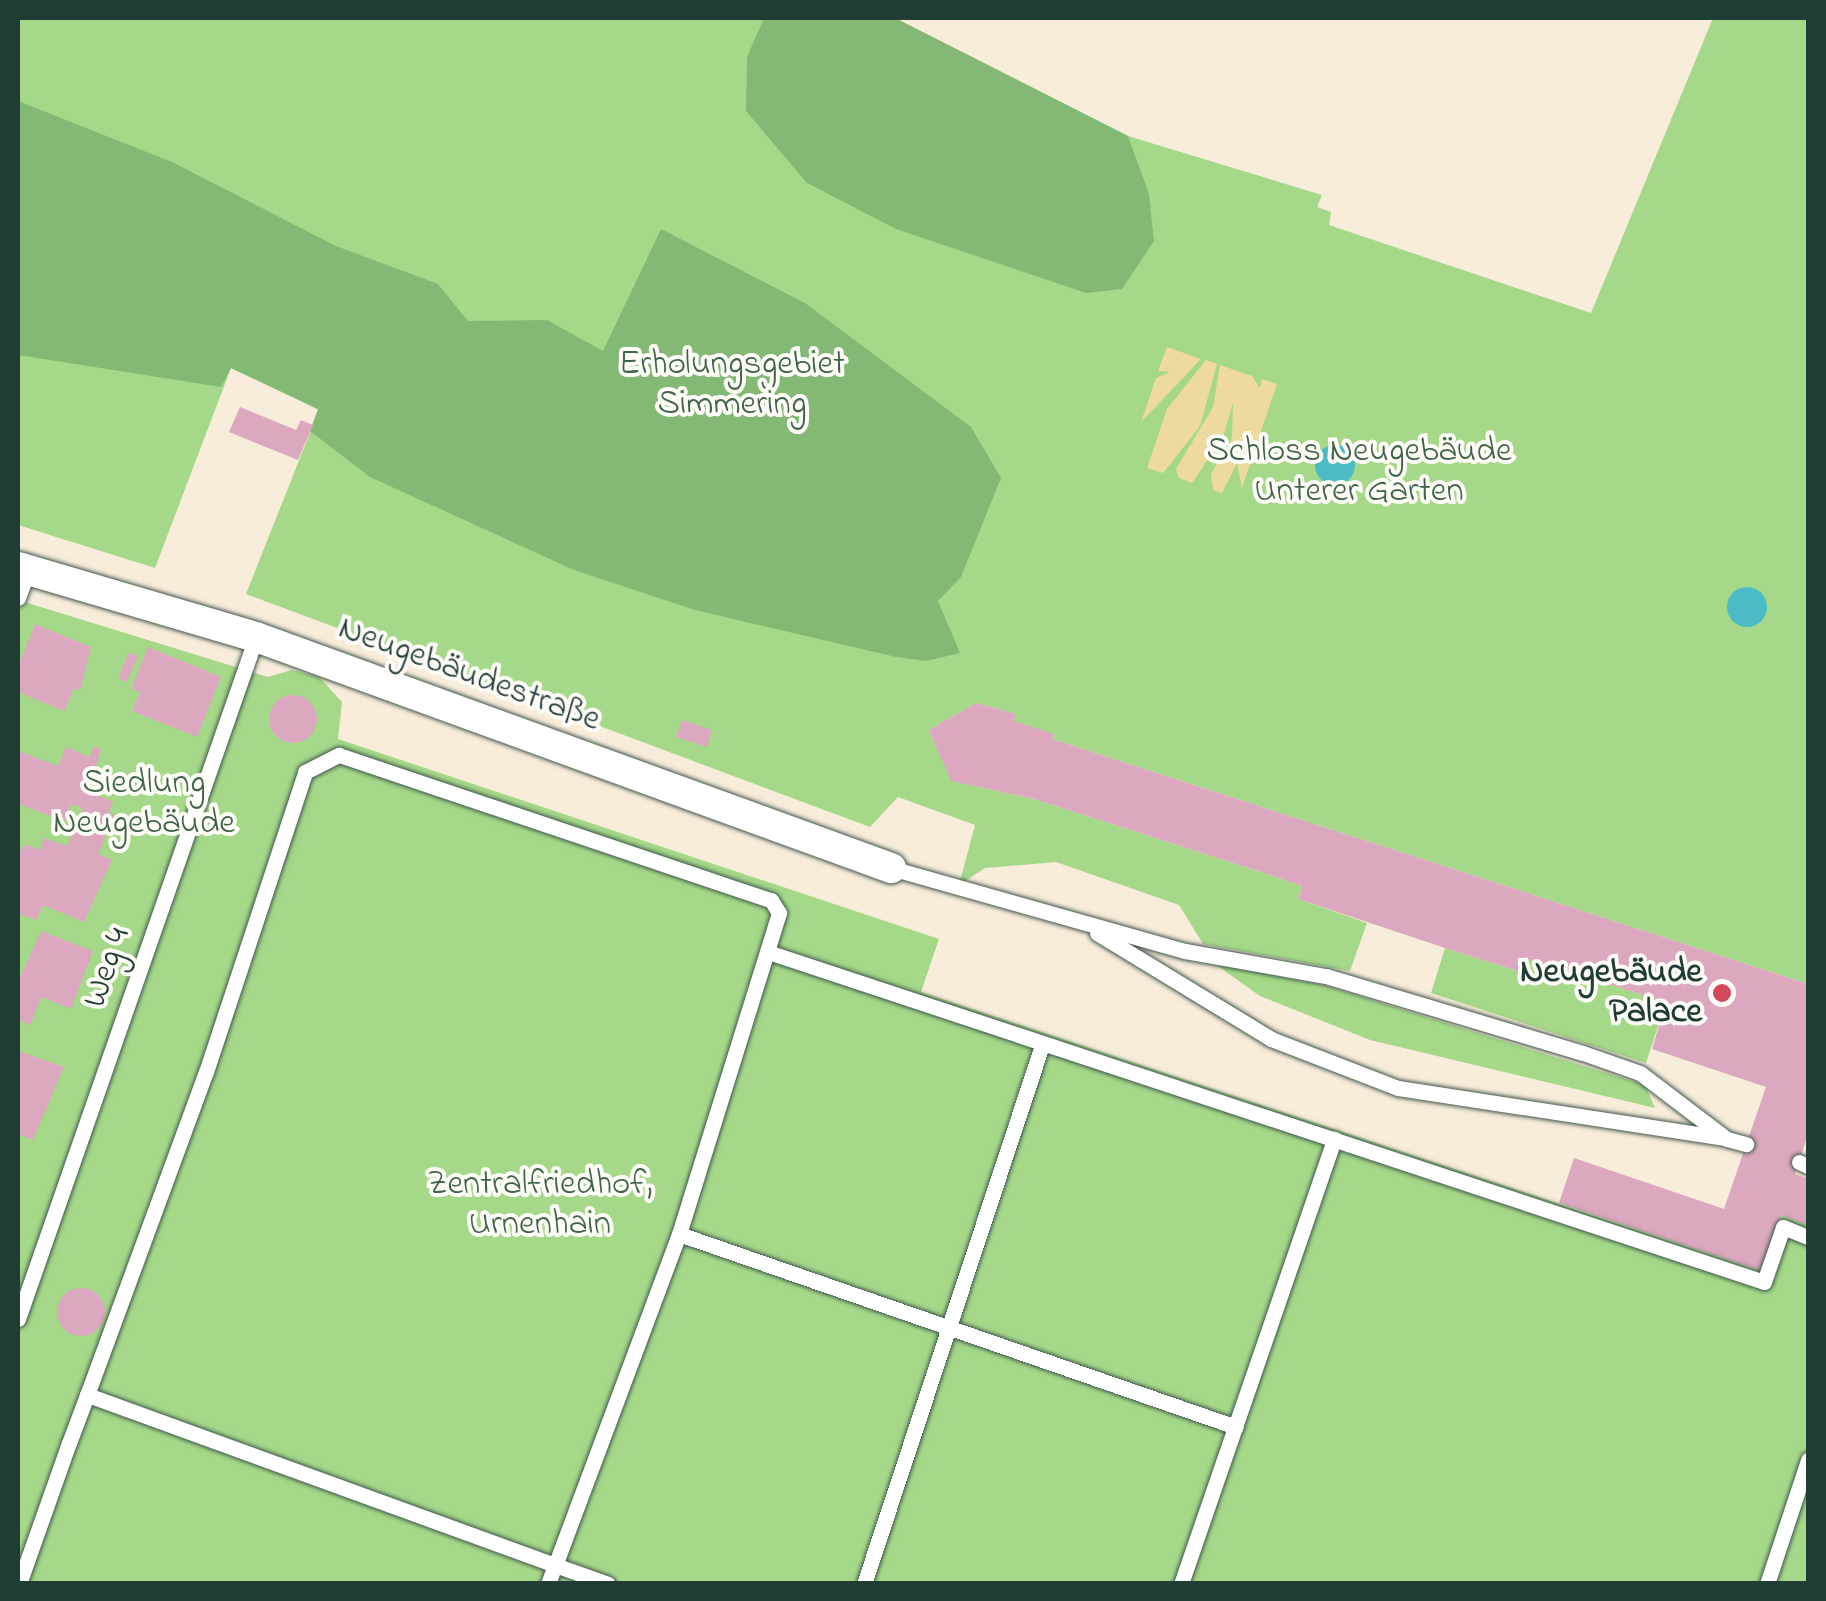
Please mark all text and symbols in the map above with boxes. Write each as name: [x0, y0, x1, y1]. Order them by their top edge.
park label: Erholungsgebiet Simmering: [619, 344, 845, 426]
park label: Schloss Neugebäude Unterer Garten: [1206, 431, 1512, 513]
street label: Neugebäudestraße: [332, 608, 606, 742]
park label: Siedlung Neugebäude: [53, 763, 235, 845]
street label: Weg 4: [75, 923, 141, 1013]
place label: Neugebäude Palace: [1520, 952, 1702, 1034]
marker: Neugebäude Palace: [1711, 982, 1733, 1004]
park label: Zentralfriedhof, Urnenhain: [428, 1164, 652, 1246]

